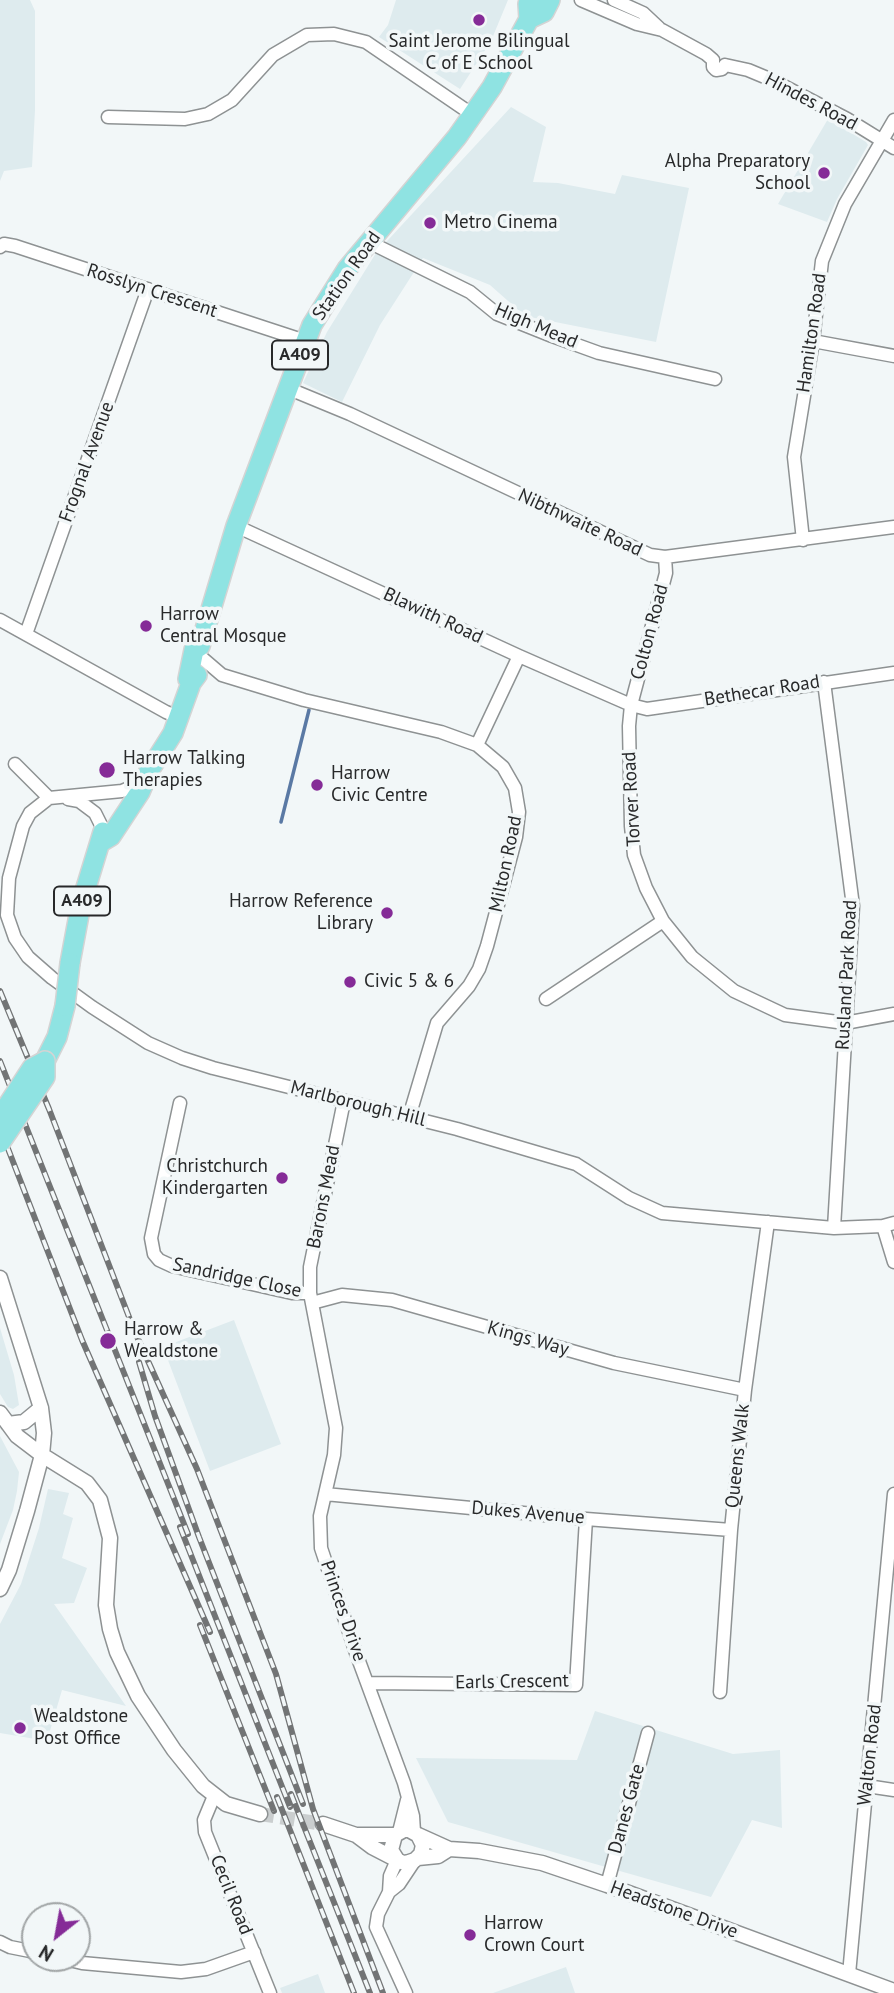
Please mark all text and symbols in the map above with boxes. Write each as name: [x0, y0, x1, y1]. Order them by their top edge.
marker: Saint Jerome Bilingual C of E School: [471, 12, 487, 28]
place label: Saint Jerome Bilingual C of E School: [388, 31, 570, 75]
street label: Hindes Road: [761, 68, 861, 136]
place label: Alpha Preparatory School: [665, 151, 810, 195]
marker: Alpha Preparatory School: [816, 165, 832, 181]
place label: Metro Cinema: [444, 212, 558, 234]
marker: Metro Cinema: [422, 215, 438, 231]
street label: Station Road: [308, 227, 386, 325]
street label: Rosslyn Crescent: [84, 259, 220, 323]
street label: Hamilton Road: [792, 272, 832, 394]
street label: High Mead: [491, 298, 581, 354]
road number: A409: [272, 340, 328, 370]
street label: Frognal Avenue: [55, 399, 119, 525]
street label: Nibthwaite Road: [514, 484, 646, 562]
street label: Colton Road: [626, 582, 674, 682]
street label: Blawith Road: [380, 583, 486, 649]
place label: Harrow Central Mosque: [160, 604, 286, 648]
marker: Harrow Central Mosque: [138, 618, 154, 634]
street label: Bethecar Road: [703, 671, 821, 711]
place label: Harrow Talking Therapies: [123, 748, 245, 792]
street label: Torver Road: [618, 751, 646, 847]
marker: Harrow Talking Therapies: [97, 760, 117, 780]
place label: Harrow Civic Centre: [331, 763, 428, 807]
marker: Harrow Civic Centre: [309, 777, 325, 793]
street label: Milton Road: [485, 814, 527, 914]
road number: A409: [54, 887, 110, 916]
place label: Harrow Reference Library: [229, 891, 373, 935]
street label: Rusland Park Road: [832, 899, 862, 1051]
marker: Harrow Reference Library: [379, 905, 395, 921]
place label: Civic 5 & 6: [364, 971, 454, 993]
marker: Civic 5 & 6: [342, 974, 358, 990]
street label: Marlborough Hill: [288, 1076, 428, 1132]
street label: Barons Mead: [303, 1143, 345, 1251]
place label: Christchurch Kindergarten: [162, 1156, 268, 1200]
marker: Christchurch Kindergarten: [274, 1170, 290, 1186]
street label: Sandridge Close: [171, 1253, 303, 1303]
street label: Kings Way: [485, 1317, 571, 1361]
place label: Harrow & Wealdstone: [124, 1319, 218, 1363]
marker: Harrow & Wealdstone: [98, 1331, 118, 1351]
street label: Queens Walk: [721, 1403, 755, 1509]
street label: Dukes Avenue: [470, 1497, 586, 1529]
street label: Princes Drive: [315, 1557, 371, 1665]
street label: Earls Crescent: [455, 1670, 569, 1694]
street label: Walton Road: [853, 1703, 887, 1807]
place label: Wealdstone Post Office: [34, 1706, 128, 1750]
marker: Wealdstone Post Office: [12, 1720, 28, 1736]
street label: Danes Gate: [604, 1762, 650, 1856]
street label: Cecil Road: [205, 1852, 257, 1938]
street label: Headstone Drive: [607, 1876, 741, 1944]
north arrow: [21, 1902, 91, 1972]
place label: Harrow Crown Court: [484, 1913, 584, 1957]
marker: Harrow Crown Court: [462, 1927, 478, 1943]
text: N: [35, 1940, 58, 1967]

